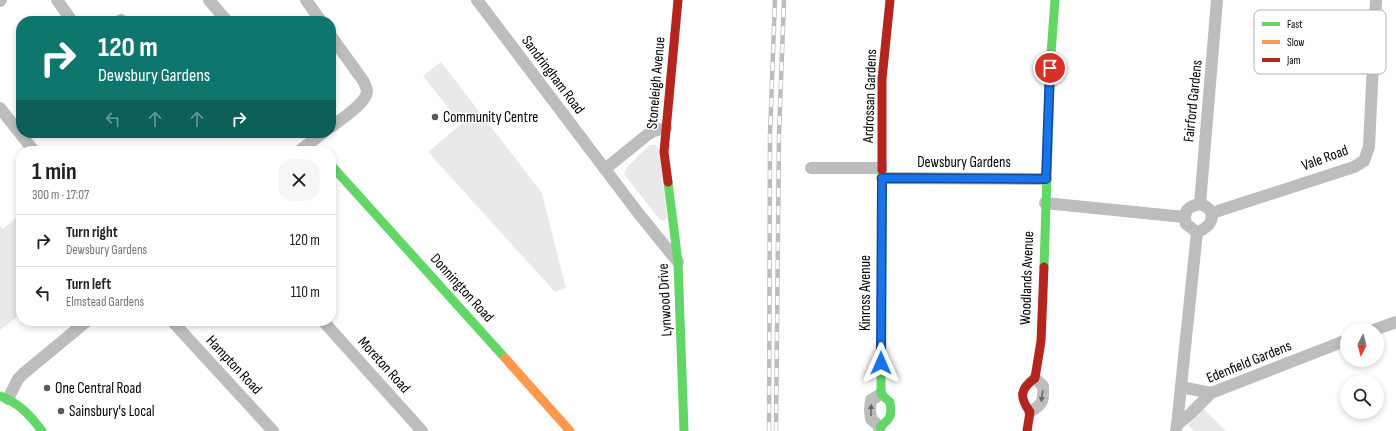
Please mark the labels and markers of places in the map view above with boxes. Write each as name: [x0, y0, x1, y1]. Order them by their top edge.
pin: [1033, 51, 1067, 85]
place label: Community Centre: [443, 108, 538, 127]
marker: Community Centre: [430, 112, 440, 122]
place label: One Central Road: [55, 379, 142, 398]
marker: One Central Road: [42, 383, 52, 393]
place label: Sainsbury's Local: [69, 402, 155, 421]
marker: Sainsbury's Local: [56, 406, 66, 416]

